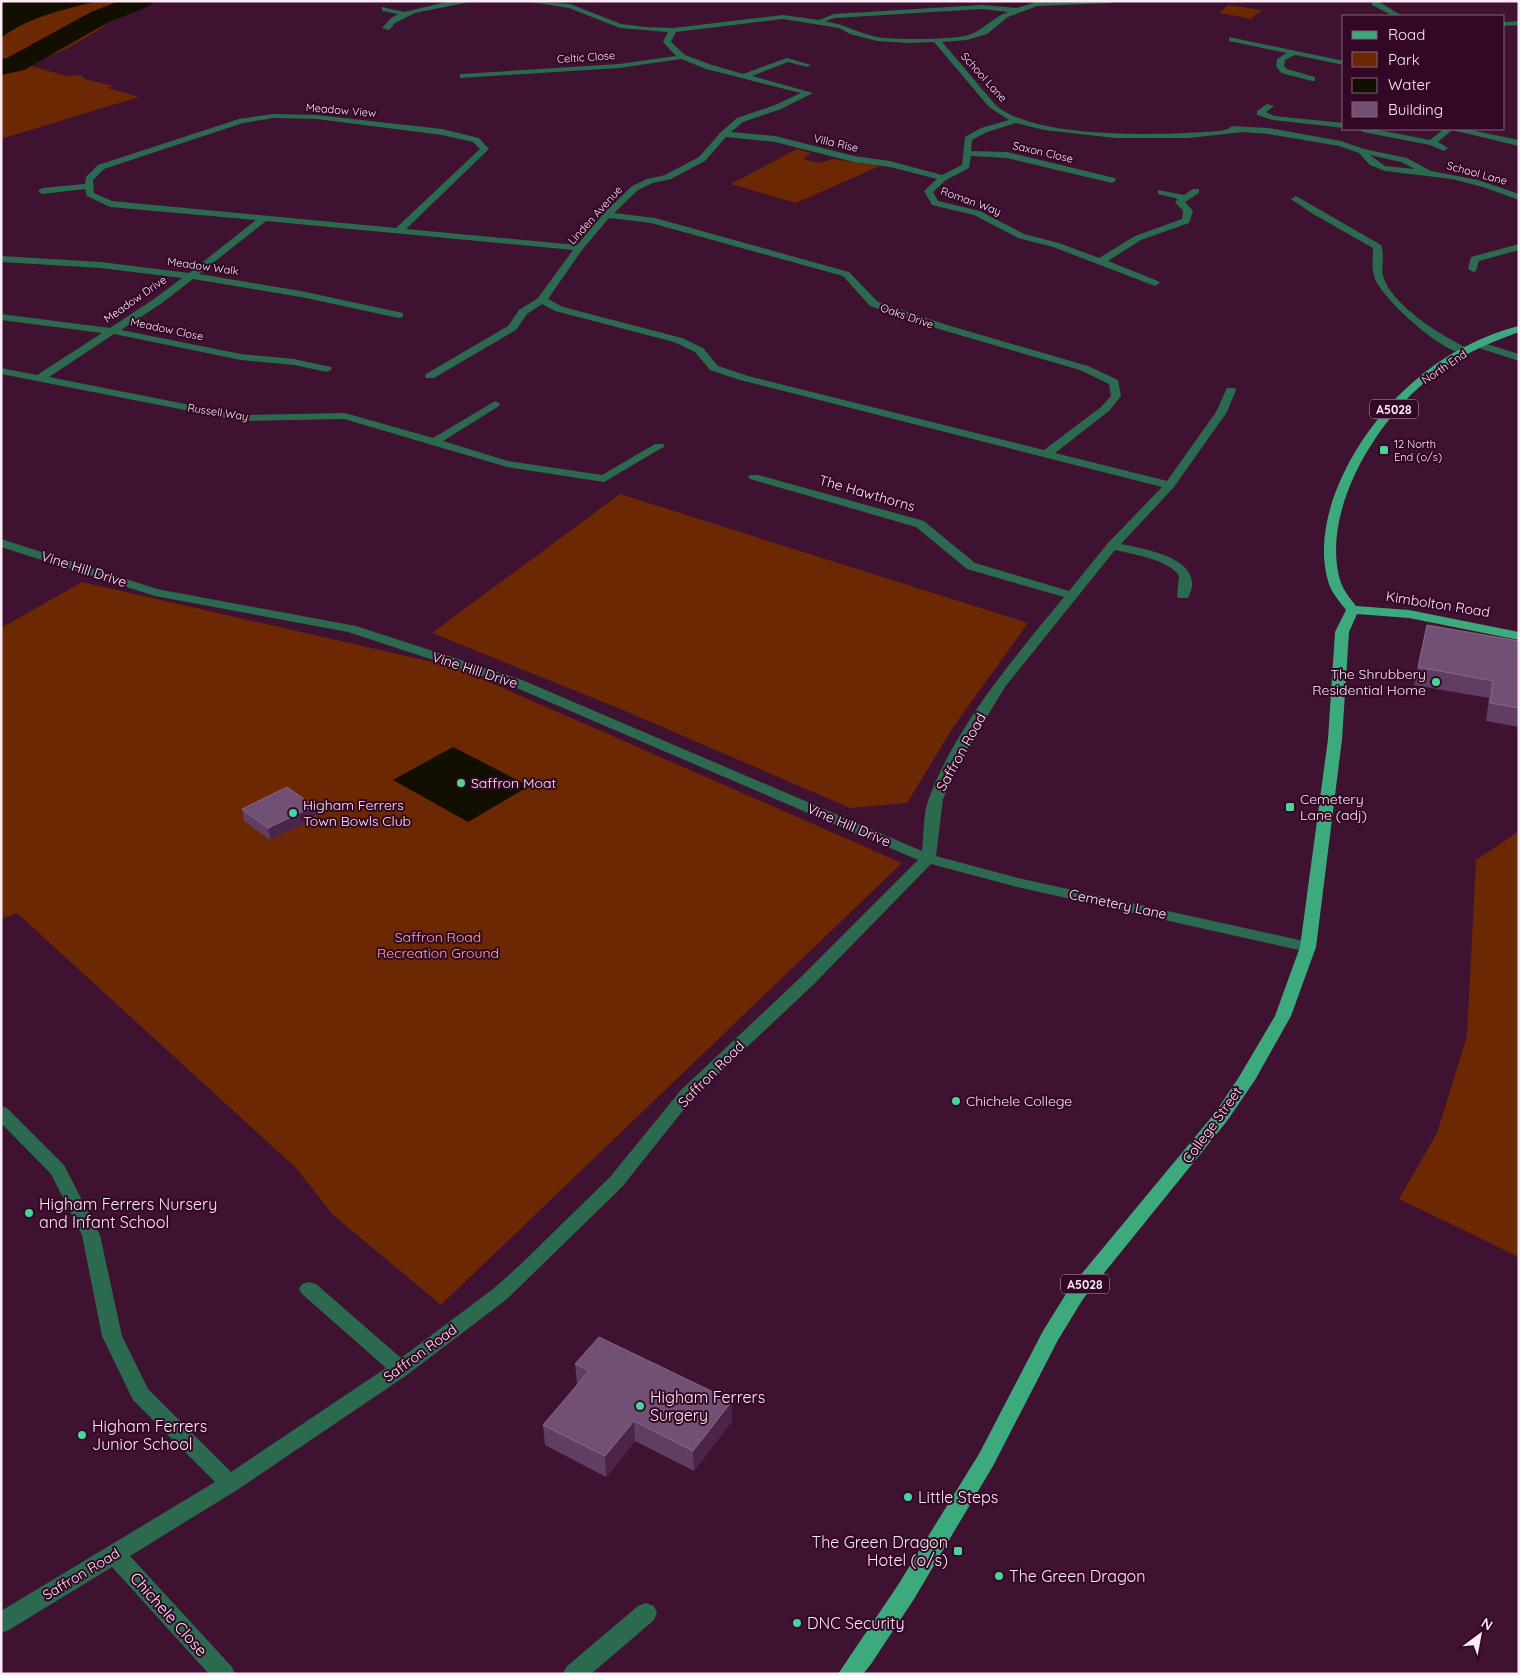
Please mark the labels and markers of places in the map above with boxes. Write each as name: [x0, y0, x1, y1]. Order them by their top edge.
place label: 12 North End (o/s): [1394, 437, 1442, 464]
marker: 12 North End (o/s): [1378, 444, 1390, 456]
place label: The Shrubbery Residential Home: [1312, 665, 1426, 699]
marker: The Shrubbery Residential Home: [1430, 676, 1442, 688]
place label: Saffron Moat: [471, 774, 556, 792]
marker: Saffron Moat: [455, 777, 467, 789]
place label: Cemetery Lane (adj): [1300, 790, 1367, 824]
place label: Higham Ferrers Town Bowls Club: [303, 796, 411, 830]
marker: Cemetery Lane (adj): [1284, 801, 1296, 813]
marker: Higham Ferrers Town Bowls Club: [287, 807, 299, 819]
place label: Chichele College: [966, 1092, 1072, 1110]
marker: Chichele College: [950, 1095, 962, 1107]
place label: Higham Ferrers Nursery and Infant School: [39, 1194, 217, 1232]
marker: Higham Ferrers Nursery and Infant School: [23, 1207, 35, 1219]
place label: Higham Ferrers Surgery: [650, 1387, 765, 1425]
marker: Higham Ferrers Surgery: [634, 1400, 646, 1412]
place label: Higham Ferrers Junior School: [92, 1416, 207, 1454]
marker: Higham Ferrers Junior School: [76, 1429, 88, 1441]
place label: Little Steps: [918, 1487, 998, 1507]
marker: Little Steps: [902, 1491, 914, 1503]
place label: The Green Dragon Hotel (o/s): [811, 1532, 948, 1570]
marker: The Green Dragon Hotel (o/s): [952, 1545, 964, 1557]
place label: The Green Dragon: [1009, 1566, 1146, 1586]
marker: The Green Dragon: [993, 1570, 1005, 1582]
place label: DNC Security: [807, 1613, 905, 1633]
marker: DNC Security: [791, 1617, 803, 1629]

